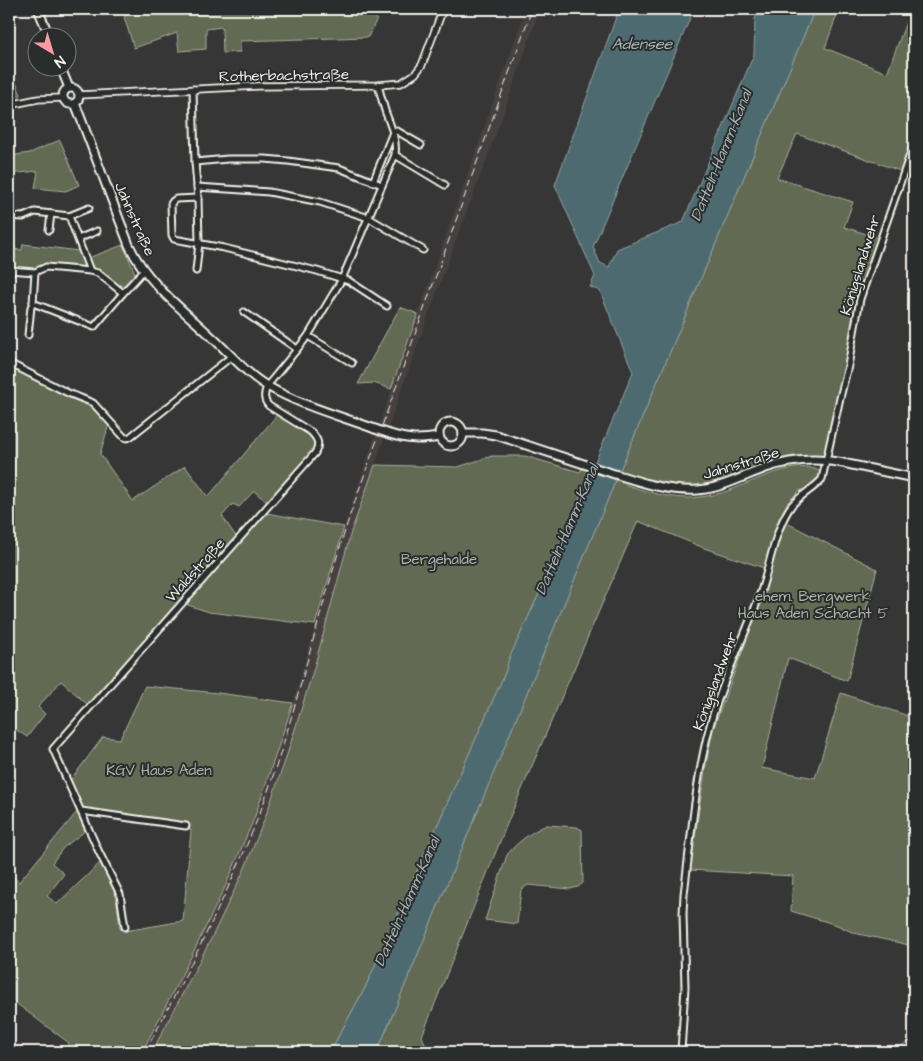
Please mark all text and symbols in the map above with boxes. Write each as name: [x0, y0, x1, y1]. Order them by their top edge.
north arrow: [28, 28, 78, 78]
water label: Adensee: [612, 33, 674, 55]
text: N: [50, 51, 69, 72]
street label: Rotherbachstraße: [219, 64, 349, 87]
water label: Datteln-Hamm-Kanal: [685, 84, 758, 224]
street label: Jahnstraße: [109, 179, 160, 259]
street label: Königslandwehr: [835, 212, 887, 318]
street label: Jahnstraße: [700, 442, 782, 485]
water label: Datteln-Hamm-Kanal: [529, 458, 605, 598]
street label: Waldstraße: [161, 534, 230, 607]
park label: Bergehalde: [401, 549, 477, 571]
park label: ehem. Bergwerk Haus Aden Schacht 5: [738, 586, 889, 624]
street label: Königslandwehr: [688, 629, 744, 734]
park label: KGV Haus Aden: [106, 760, 212, 781]
water label: Datteln-Hamm-Kanal: [368, 831, 446, 970]

